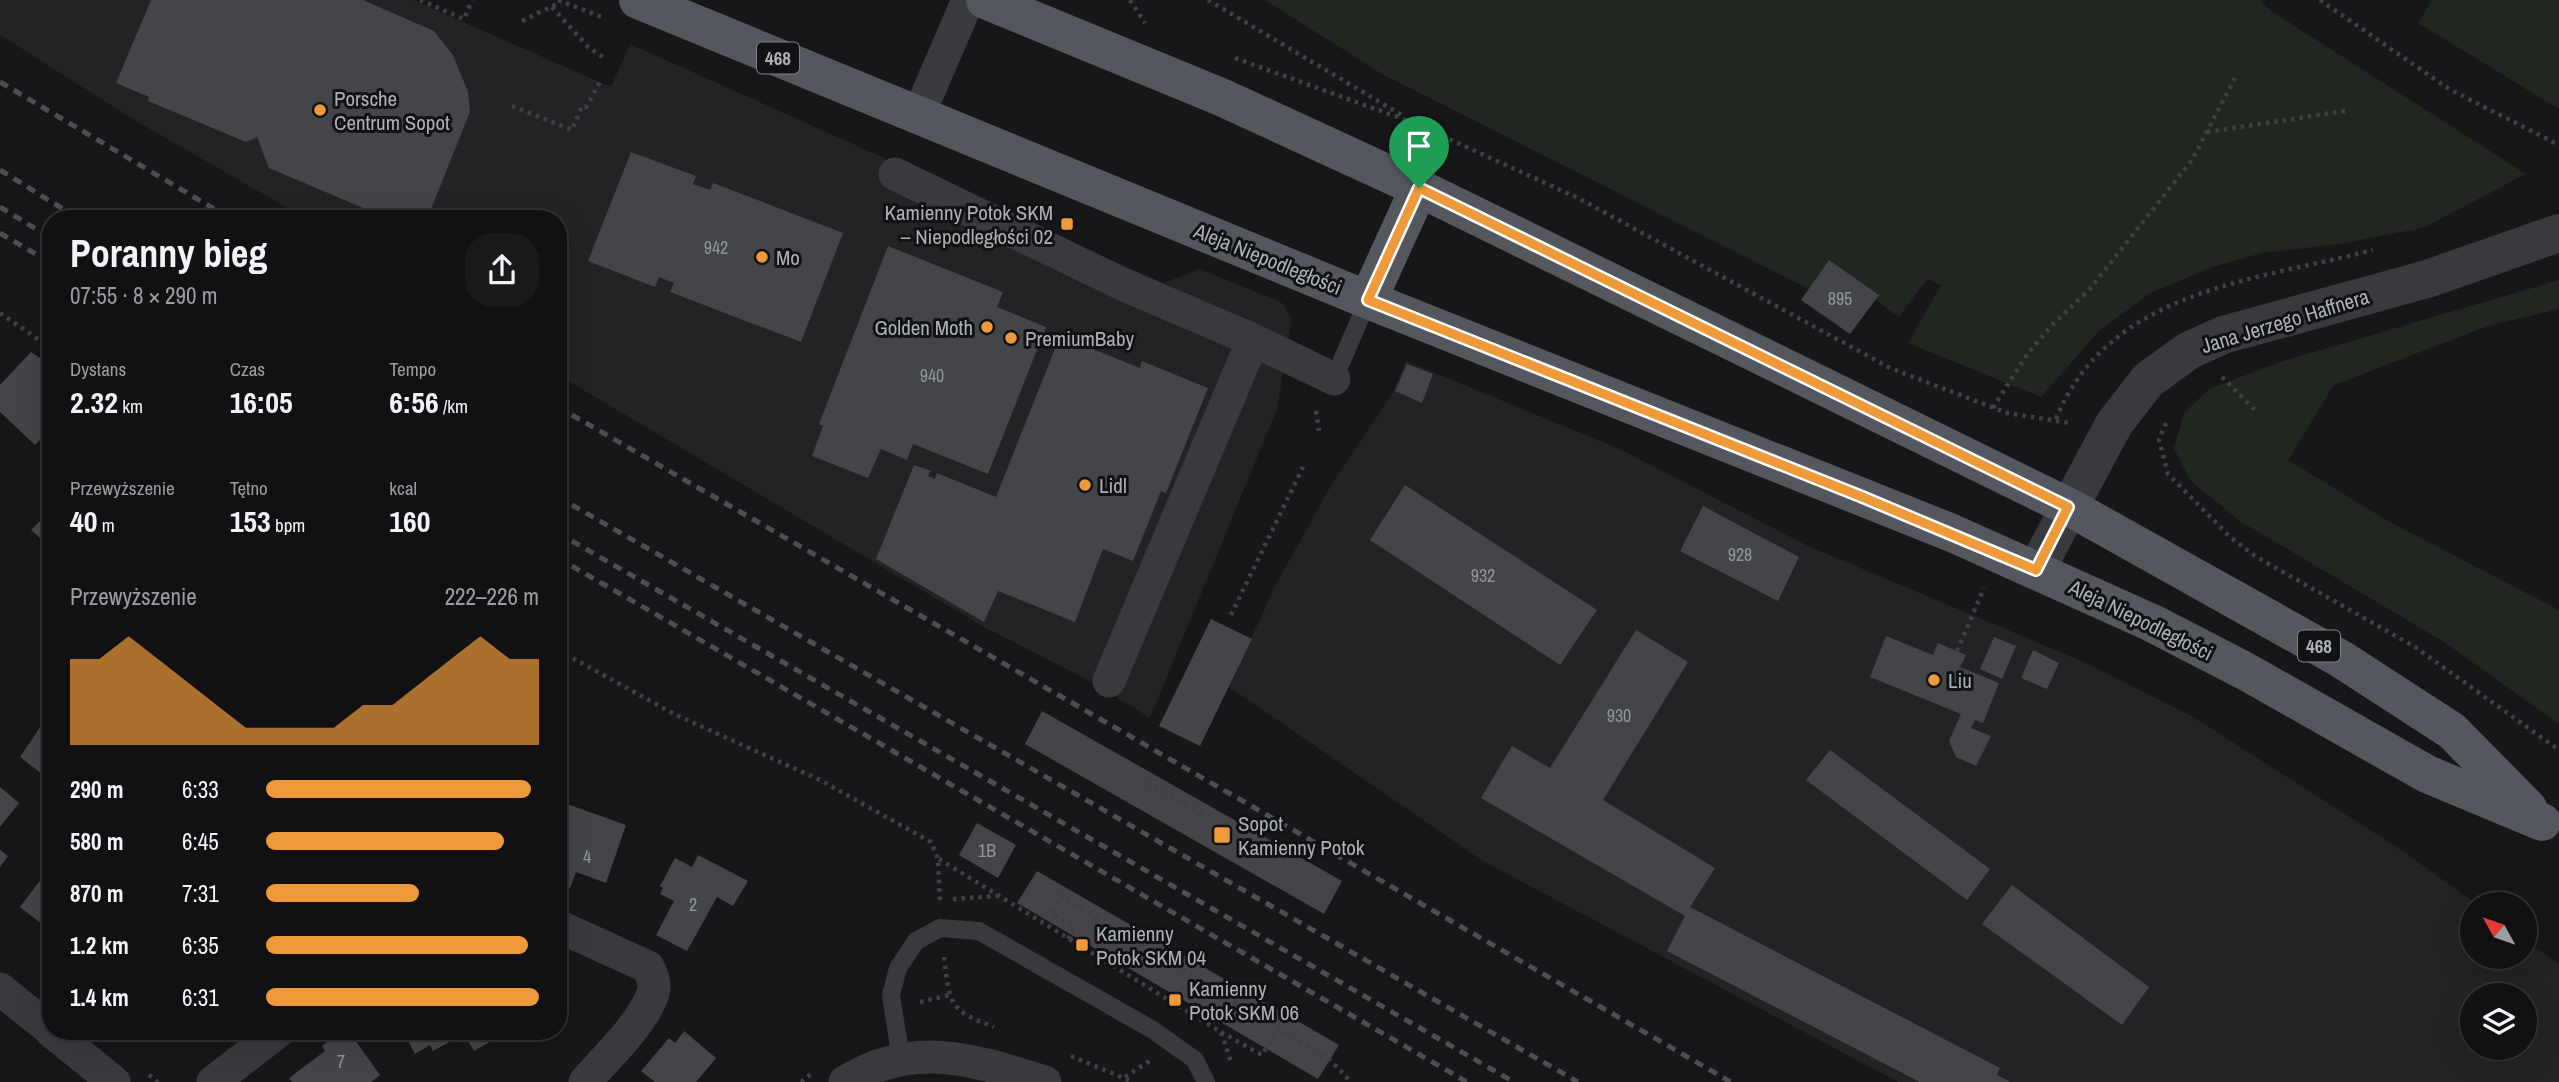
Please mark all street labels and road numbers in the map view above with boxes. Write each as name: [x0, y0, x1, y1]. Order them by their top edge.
road number: 468: [757, 43, 799, 74]
street label: Aleja Niepodległości: [1189, 216, 1346, 302]
street label: Jana Jerzego Haffnera: [2198, 282, 2373, 360]
street label: Aleja Niepodległości: [2063, 572, 2218, 667]
road number: 468: [2298, 631, 2340, 662]

